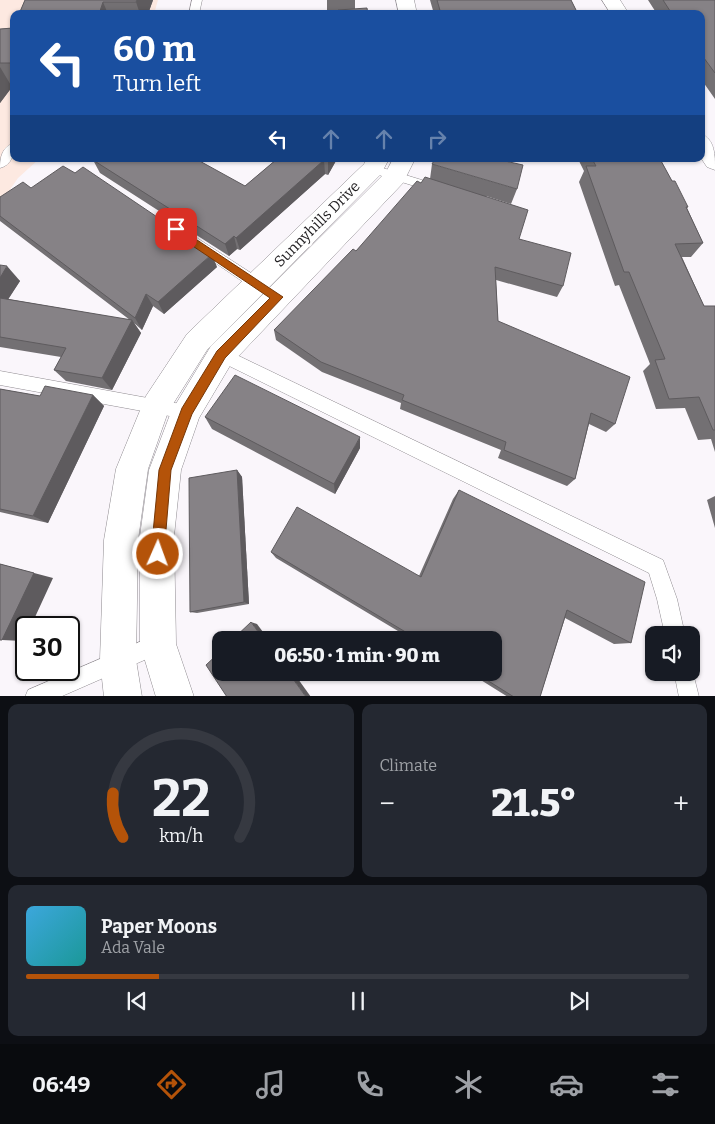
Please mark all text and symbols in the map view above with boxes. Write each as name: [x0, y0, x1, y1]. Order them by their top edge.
text: 60 m: [113, 28, 196, 70]
icon: left: [30, 30, 95, 95]
text: Turn left: [113, 70, 201, 97]
icon: left: [264, 125, 292, 153]
icon: ahead: [317, 125, 345, 153]
icon: ahead: [370, 125, 398, 153]
icon: right: [423, 125, 451, 153]
street label: Sunnyhills Drive: [270, 177, 364, 271]
pin: [155, 208, 197, 250]
icon: arrive: [162, 215, 190, 243]
position arrow: [131, 527, 183, 579]
speed limit sign: 30: [15, 616, 80, 681]
map controls: [645, 626, 700, 681]
button: sound: [645, 626, 700, 681]
text: 06:50 · 1 min · 90 m: [274, 644, 440, 667]
text: Climate: [380, 756, 437, 775]
text: 22: [151, 767, 210, 830]
text: 21.5°: [491, 780, 577, 826]
text: −: [380, 787, 395, 820]
text: +: [673, 787, 689, 820]
text: km/h: [159, 825, 203, 847]
text: Paper Moons: [101, 915, 217, 938]
text: Ada Vale: [101, 938, 165, 957]
icon: previous: [123, 987, 151, 1015]
icon: pause: [344, 987, 372, 1015]
icon: next: [565, 987, 593, 1015]
icon: directions: [154, 1067, 189, 1102]
icon: music: [253, 1067, 288, 1102]
icon: phone: [352, 1067, 387, 1102]
icon: climate: [451, 1067, 486, 1102]
icon: car: [549, 1067, 584, 1102]
icon: filters: [648, 1067, 683, 1102]
text: 06:49: [32, 1071, 90, 1098]

